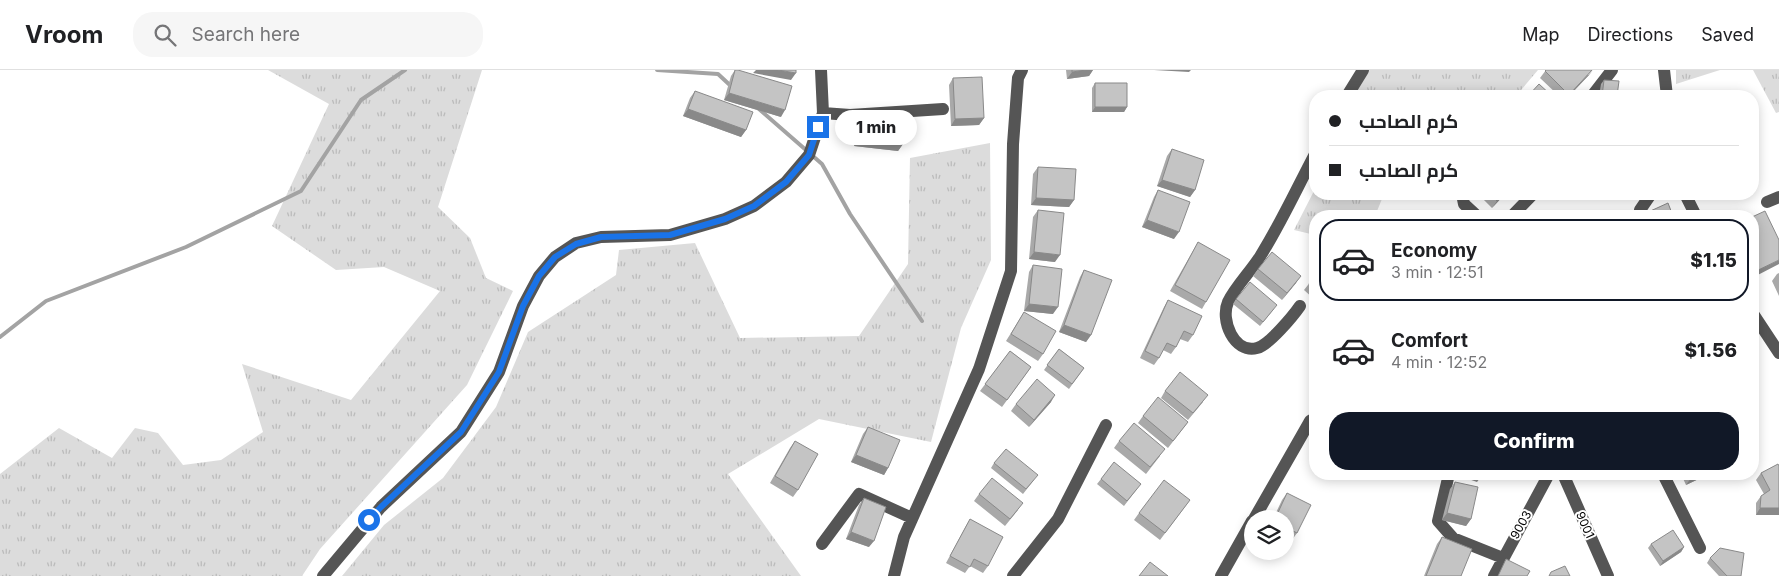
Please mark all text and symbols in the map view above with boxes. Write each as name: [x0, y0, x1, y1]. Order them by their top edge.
search box: [133, 12, 483, 57]
text: Vroom: [25, 20, 103, 49]
icon: search: [151, 21, 179, 49]
text: Search here: [191, 23, 300, 46]
text: Map: [1522, 24, 1560, 45]
text: Directions: [1588, 24, 1673, 45]
text: Saved: [1701, 24, 1754, 45]
callout: 1 min: [836, 110, 918, 144]
text: كرم الصاحب: [1359, 110, 1458, 133]
route end: [807, 116, 829, 138]
text: 1 min: [856, 117, 896, 137]
text: كرم الصاحب: [1359, 159, 1458, 182]
icon: car: [1331, 238, 1376, 283]
text: Economy: [1391, 239, 1477, 262]
text: $1.15: [1690, 249, 1737, 272]
text: 3 min · 12:51: [1391, 262, 1483, 282]
icon: car: [1331, 328, 1376, 373]
text: Comfort: [1391, 329, 1468, 352]
text: $1.56: [1684, 339, 1737, 362]
text: 4 min · 12:52: [1391, 352, 1487, 372]
button: Confirm: [1329, 412, 1739, 470]
street label: 9003: [1507, 508, 1534, 542]
route start: [358, 509, 380, 531]
street label: 9001: [1573, 509, 1598, 540]
map controls: [1244, 510, 1294, 560]
button: layers: [1244, 510, 1294, 560]

